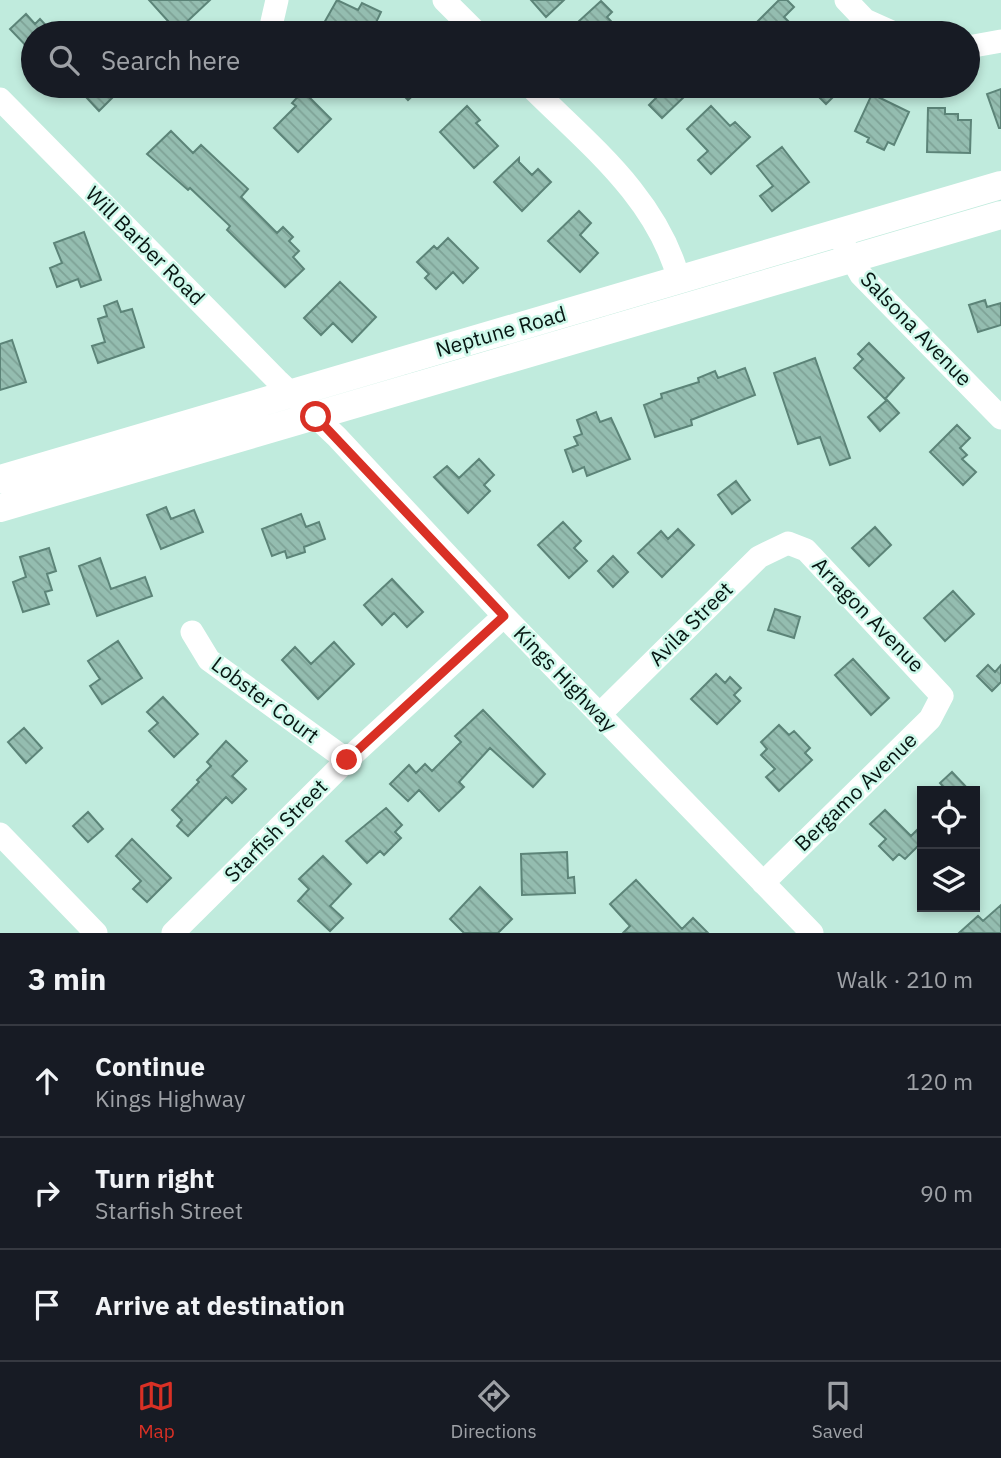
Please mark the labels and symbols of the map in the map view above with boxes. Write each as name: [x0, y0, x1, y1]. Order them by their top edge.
street label: Will Barber Road: [80, 180, 211, 311]
street label: Salsona Avenue: [855, 265, 979, 392]
street label: Neptune Road: [432, 299, 569, 363]
route start: [300, 401, 331, 432]
street label: Arragon Avenue: [807, 551, 931, 678]
street label: Avila Street: [642, 575, 738, 671]
street label: Kings Highway: [508, 619, 624, 738]
street label: Lobster Court: [206, 650, 325, 749]
street label: Bergamo Avenue: [788, 726, 923, 857]
route end: [331, 744, 362, 775]
street label: Starfish Street: [218, 773, 333, 888]

